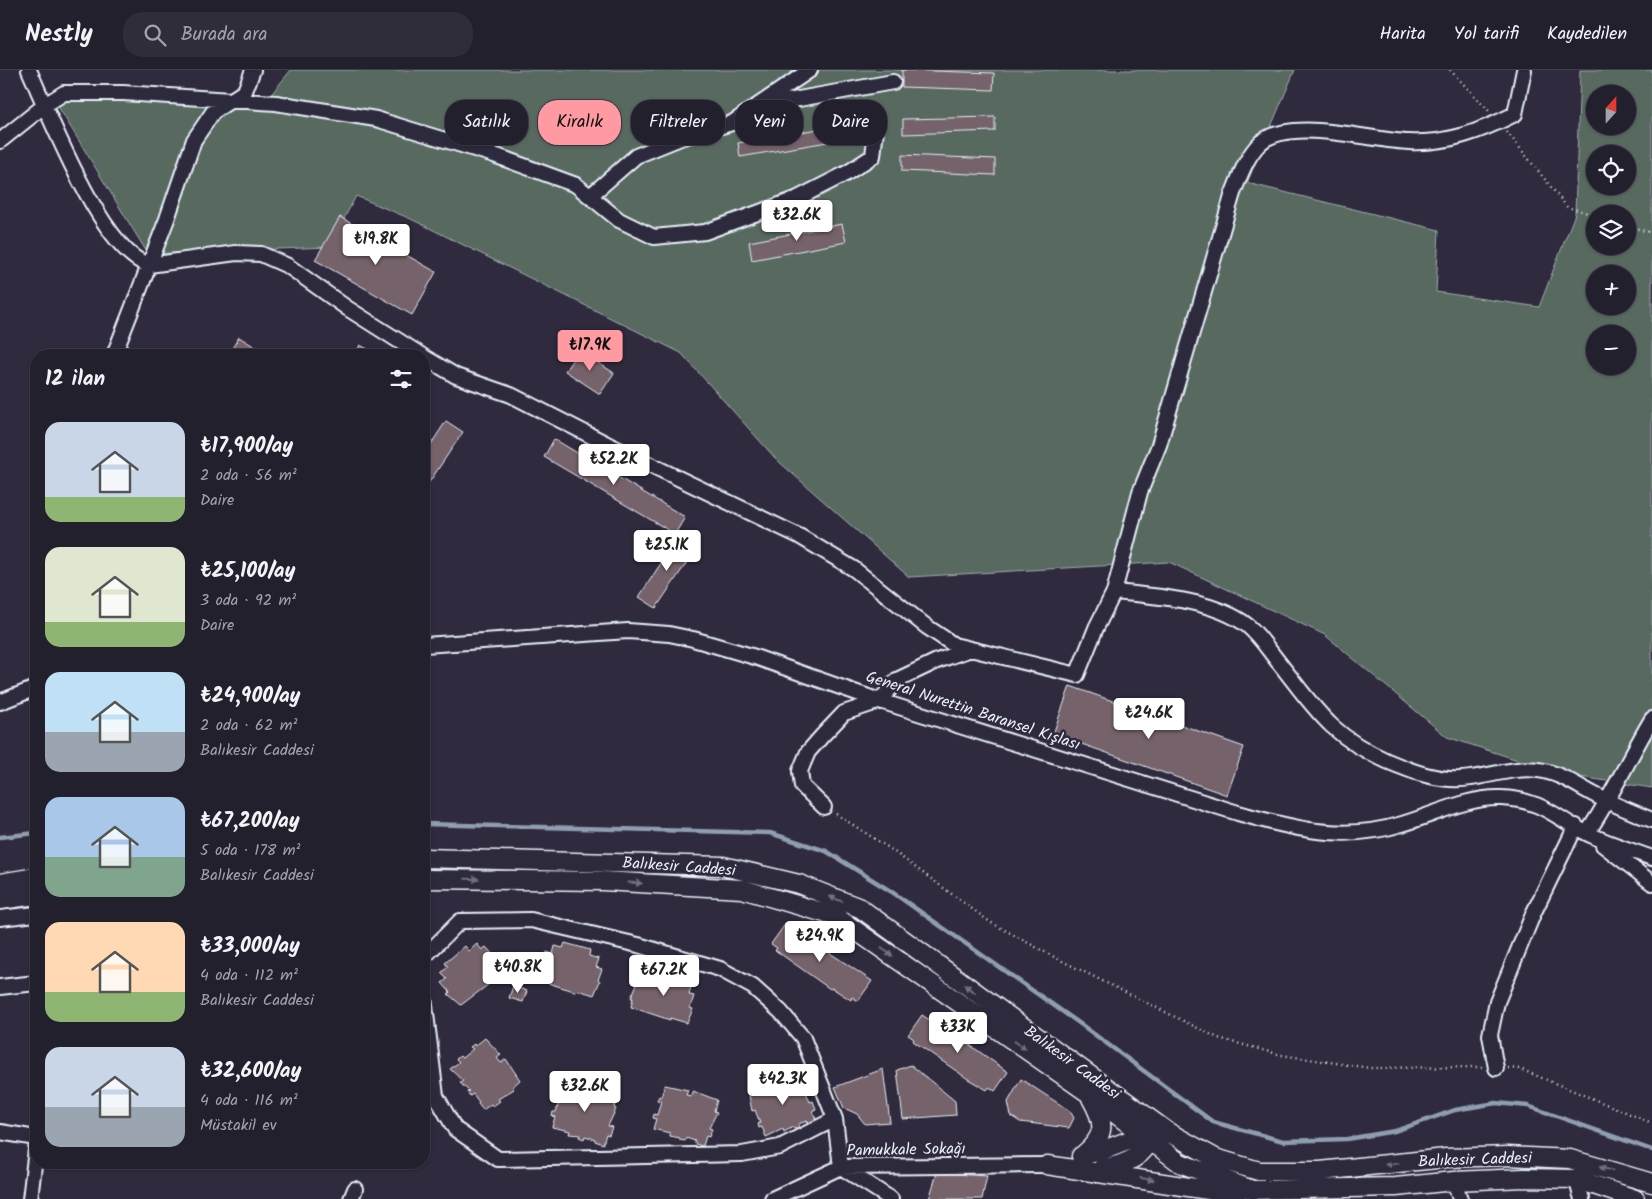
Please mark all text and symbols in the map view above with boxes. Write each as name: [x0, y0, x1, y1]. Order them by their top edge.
search box: [123, 12, 473, 57]
text: Nestly: [25, 15, 93, 54]
text: Burada ara: [181, 20, 267, 50]
text: Harita: [1380, 20, 1426, 49]
text: Yol tarifi: [1454, 20, 1519, 49]
text: Kaydedilen: [1547, 20, 1627, 49]
icon: search: [141, 21, 169, 49]
north arrow: [1586, 85, 1636, 135]
map controls: [1586, 85, 1636, 375]
chip: Satılık: [445, 100, 528, 145]
chip: Kiralık: [538, 100, 621, 145]
chip: Filtreler: [631, 100, 725, 145]
chip: Yeni: [735, 100, 803, 145]
chip: Daire: [813, 100, 887, 145]
button: locate: [1586, 145, 1636, 195]
pin: ₺32.6K: [756, 200, 838, 242]
text: ₺32.6K: [772, 203, 822, 228]
button: layers: [1586, 205, 1636, 255]
pin: ₺19.8K: [335, 224, 417, 266]
text: ₺19.8K: [354, 227, 398, 252]
button: +: [1586, 265, 1636, 315]
button: −: [1586, 325, 1636, 375]
pin: ₺17.9K: [549, 330, 631, 372]
text: ₺17.9K: [569, 333, 611, 358]
text: 12 ilan: [45, 363, 105, 396]
icon: filters: [387, 365, 415, 393]
text: ₺17,900/ay: [200, 430, 293, 463]
icon: home: [85, 442, 145, 502]
pin: ₺52.2K: [573, 444, 655, 486]
text: ₺52.2K: [589, 447, 639, 472]
text: 2 oda · 56 m²: [200, 463, 297, 488]
text: Daire: [200, 488, 234, 513]
pin: ₺25.1K: [626, 530, 708, 572]
text: ₺25.1K: [645, 533, 689, 558]
text: ₺25,100/ay: [200, 555, 295, 588]
icon: home: [85, 567, 145, 627]
text: 3 oda · 92 m²: [200, 588, 296, 613]
text: Daire: [200, 613, 234, 638]
street label: General Nurettin Baransel Kışlası: [863, 664, 1083, 758]
text: ₺24,900/ay: [200, 680, 301, 713]
icon: home: [85, 692, 145, 752]
pin: ₺24.6K: [1108, 698, 1190, 740]
text: ₺24.6K: [1125, 701, 1173, 726]
text: 2 oda · 62 m²: [200, 713, 297, 738]
text: Balıkesir Caddesi: [200, 738, 314, 763]
text: ₺67,200/ay: [200, 805, 300, 838]
icon: home: [85, 817, 145, 877]
text: 5 oda · 178 m²: [200, 838, 300, 863]
street label: Balıkesir Caddesi: [621, 851, 738, 884]
text: Balıkesir Caddesi: [200, 863, 314, 888]
one-way arrow: [465, 875, 481, 883]
one-way arrow: [627, 879, 643, 887]
one-way arrow: [829, 894, 843, 902]
pin: ₺24.9K: [779, 920, 861, 963]
text: ₺24.9K: [796, 924, 844, 949]
text: ₺33,000/ay: [200, 930, 300, 963]
icon: home: [85, 942, 145, 1002]
one-way arrow: [880, 947, 894, 957]
pin: ₺40.8K: [477, 952, 559, 994]
pin: ₺67.2K: [623, 954, 705, 997]
text: ₺40.8K: [494, 955, 542, 980]
text: ₺67.2K: [640, 958, 688, 983]
text: 4 oda · 112 m²: [200, 963, 298, 988]
one-way arrow: [963, 984, 977, 994]
text: Balıkesir Caddesi: [200, 988, 314, 1013]
pin: ₺33K: [928, 1012, 988, 1054]
text: ₺33K: [940, 1015, 976, 1040]
street label: Balıkesir Caddesi: [1019, 1019, 1126, 1107]
one-way arrow: [1013, 1040, 1027, 1050]
text: ₺32,600/ay: [200, 1055, 301, 1088]
pin: ₺42.3K: [742, 1064, 824, 1106]
icon: home: [85, 1067, 145, 1127]
text: ₺42.3K: [758, 1067, 808, 1092]
pin: ₺32.6K: [544, 1070, 626, 1113]
text: ₺32.6K: [560, 1074, 610, 1099]
text: 4 oda · 116 m²: [200, 1088, 298, 1113]
text: Müstakil ev: [200, 1113, 276, 1138]
street label: Pamukkale Sokağı: [846, 1136, 966, 1164]
street label: Balıkesir Caddesi: [1418, 1145, 1533, 1174]
one-way arrow: [1384, 1160, 1400, 1168]
one-way arrow: [1598, 1165, 1613, 1173]
one-way arrow: [1140, 1175, 1156, 1183]

